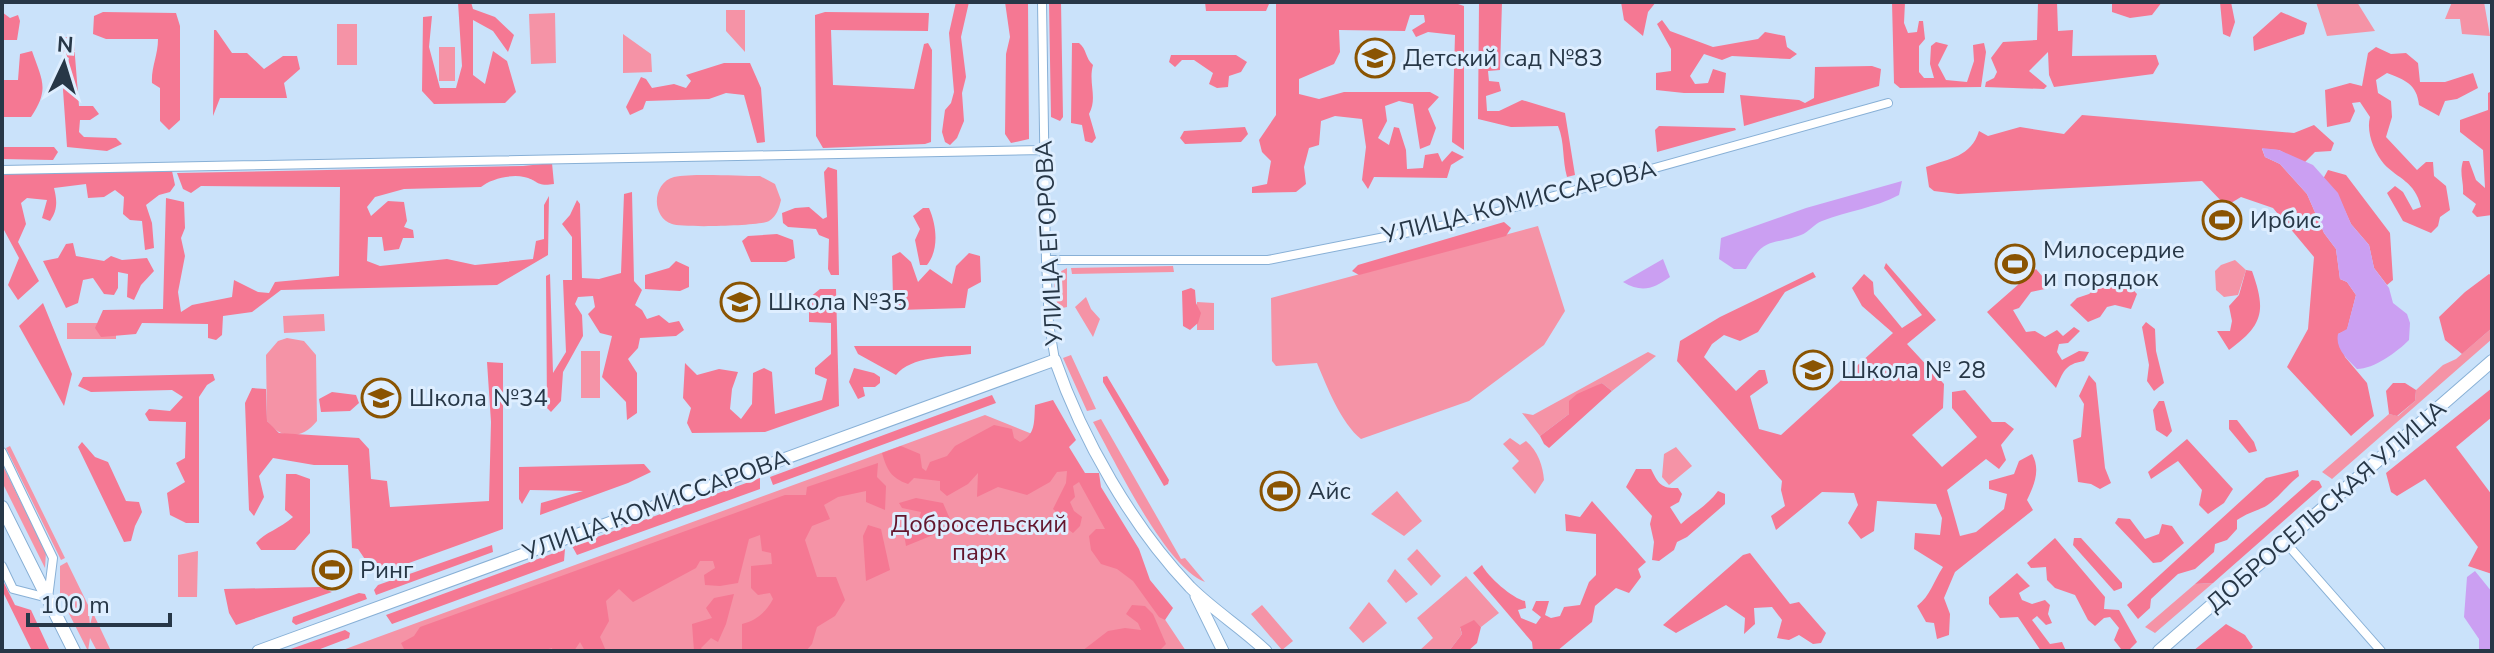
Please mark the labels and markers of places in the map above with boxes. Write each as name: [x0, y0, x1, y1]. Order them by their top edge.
school or university icon: Детский сад №83: [1354, 37, 1396, 79]
place label: Детский сад №83: [1403, 42, 1603, 74]
sports icon: Ирбис: [2201, 199, 2243, 241]
place label: Ирбис: [2250, 204, 2321, 236]
place label: Милосердие и порядок: [2043, 234, 2185, 294]
sports icon: Милосердие и порядок: [1994, 243, 2036, 285]
school or university icon: Школа №35: [719, 281, 761, 323]
place label: Школа №35: [768, 286, 907, 318]
school or university icon: Школа № 28: [1792, 349, 1834, 391]
place label: Школа № 28: [1841, 354, 1986, 386]
school or university icon: Школа №34: [360, 377, 402, 419]
place label: Школа №34: [409, 382, 548, 414]
sports icon: Айс: [1259, 470, 1301, 512]
place label: Айс: [1308, 475, 1351, 507]
sports icon: Ринг: [311, 549, 353, 591]
place label: Ринг: [360, 554, 414, 586]

